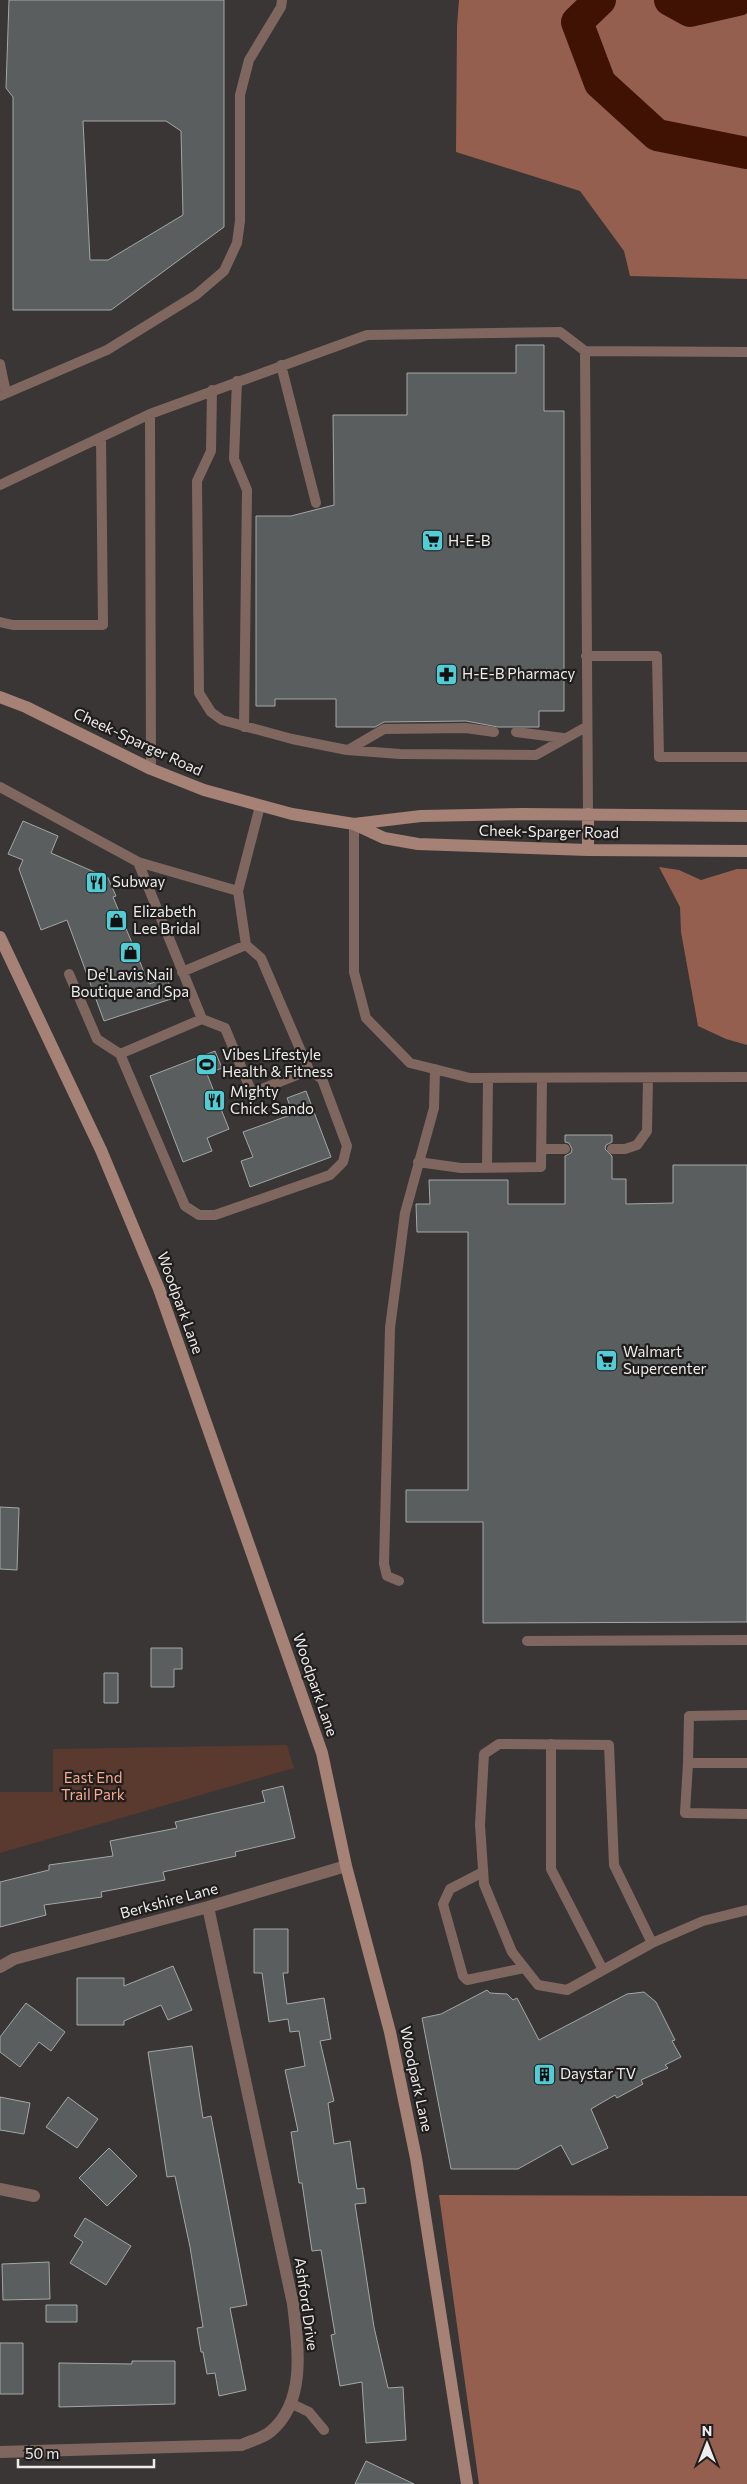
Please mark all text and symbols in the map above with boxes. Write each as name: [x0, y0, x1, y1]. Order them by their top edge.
supermarket icon: H-E-B: [420, 529, 444, 553]
place label: H-E-B: [448, 531, 491, 549]
pharmacy icon: H-E-B Pharmacy: [434, 662, 458, 686]
place label: H-E-B Pharmacy: [462, 664, 576, 682]
street label: Cheek-Sparger Road: [71, 703, 206, 779]
street label: Cheek-Sparger Road: [479, 821, 619, 841]
restaurant icon: Subway: [84, 870, 108, 894]
place label: Subway: [112, 872, 165, 890]
place label: Elizabeth Lee Bridal: [133, 902, 200, 937]
shop icon: Elizabeth Lee Bridal: [105, 909, 129, 933]
shop icon: De'Lavis Nail Boutique and Spa: [118, 940, 142, 964]
place label: De'Lavis Nail Boutique and Spa: [71, 965, 189, 1000]
place label: Vibes Lifestyle Health & Fitness: [222, 1045, 333, 1080]
sports icon: Vibes Lifestyle Health & Fitness: [194, 1052, 218, 1076]
place label: Mighty Chick Sando: [230, 1082, 314, 1117]
restaurant icon: Mighty Chick Sando: [202, 1089, 226, 1113]
street label: Woodpark Lane: [154, 1249, 208, 1356]
place label: Walmart Supercenter: [623, 1342, 707, 1377]
supermarket icon: Walmart Supercenter: [595, 1349, 619, 1373]
street label: Woodpark Lane: [290, 1631, 342, 1738]
park label: East End Trail Park: [61, 1768, 125, 1803]
street label: Berkshire Lane: [118, 1878, 220, 1922]
street label: Woodpark Lane: [397, 2024, 437, 2133]
building icon: Daystar TV: [532, 2062, 556, 2086]
place label: Daystar TV: [560, 2064, 636, 2082]
street label: Ashford Drive: [292, 2256, 322, 2352]
north arrow: [682, 2419, 732, 2469]
text: N: [702, 2422, 712, 2439]
scale bar: [18, 2436, 154, 2468]
text: 50 m: [25, 2444, 59, 2462]

